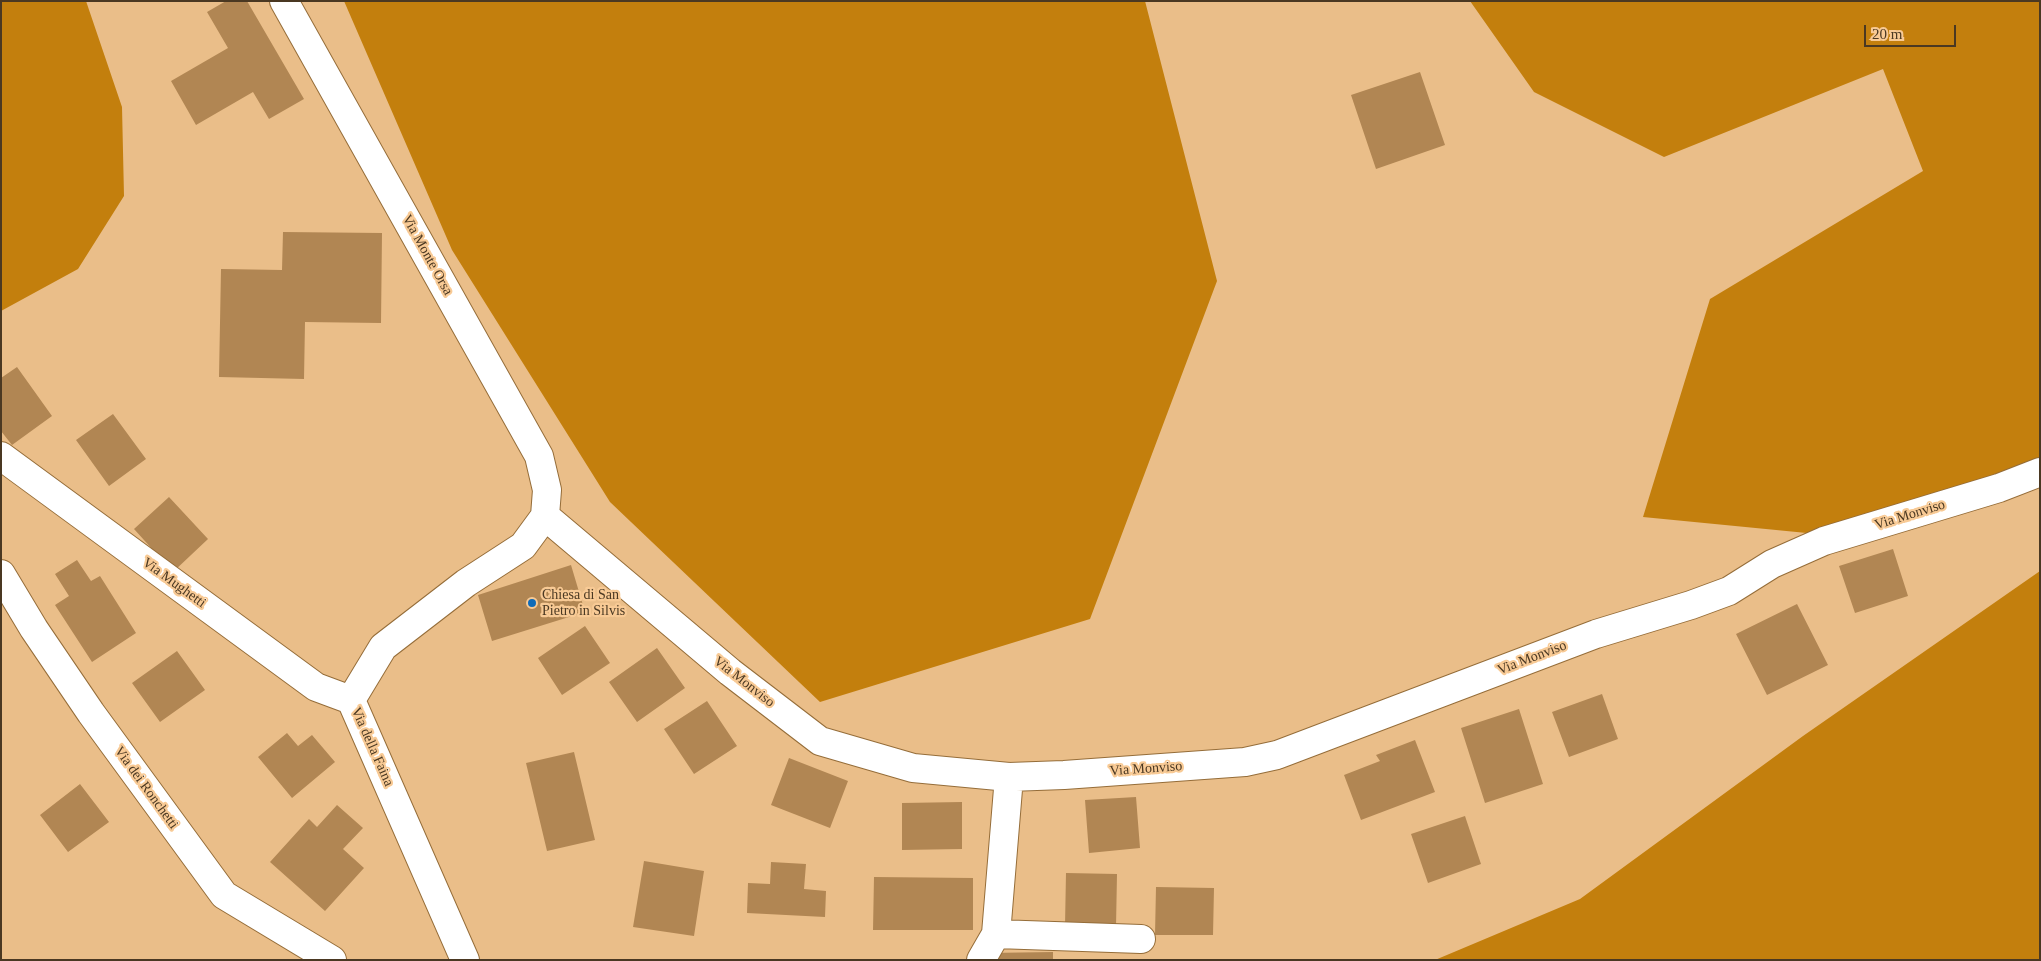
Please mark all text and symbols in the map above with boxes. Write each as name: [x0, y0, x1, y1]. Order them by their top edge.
scale bar: [1866, 15, 1958, 47]
text: 20 m: [1872, 26, 1902, 42]
street label: Via Monte Orsa: [398, 212, 456, 298]
street label: Via Monviso: [1873, 496, 1947, 534]
street label: Via Mughetti: [139, 554, 209, 612]
place label: Chiesa di San Pietro in Silvis: [542, 587, 625, 620]
marker: Chiesa di San Pietro in Silvis: [526, 597, 538, 609]
street label: Via Monviso: [1495, 637, 1569, 679]
street label: Via Monviso: [710, 653, 778, 711]
street label: Via della Faina: [347, 705, 397, 789]
street label: Via dei Ronchetti: [110, 743, 182, 833]
street label: Via Monviso: [1109, 758, 1183, 780]

